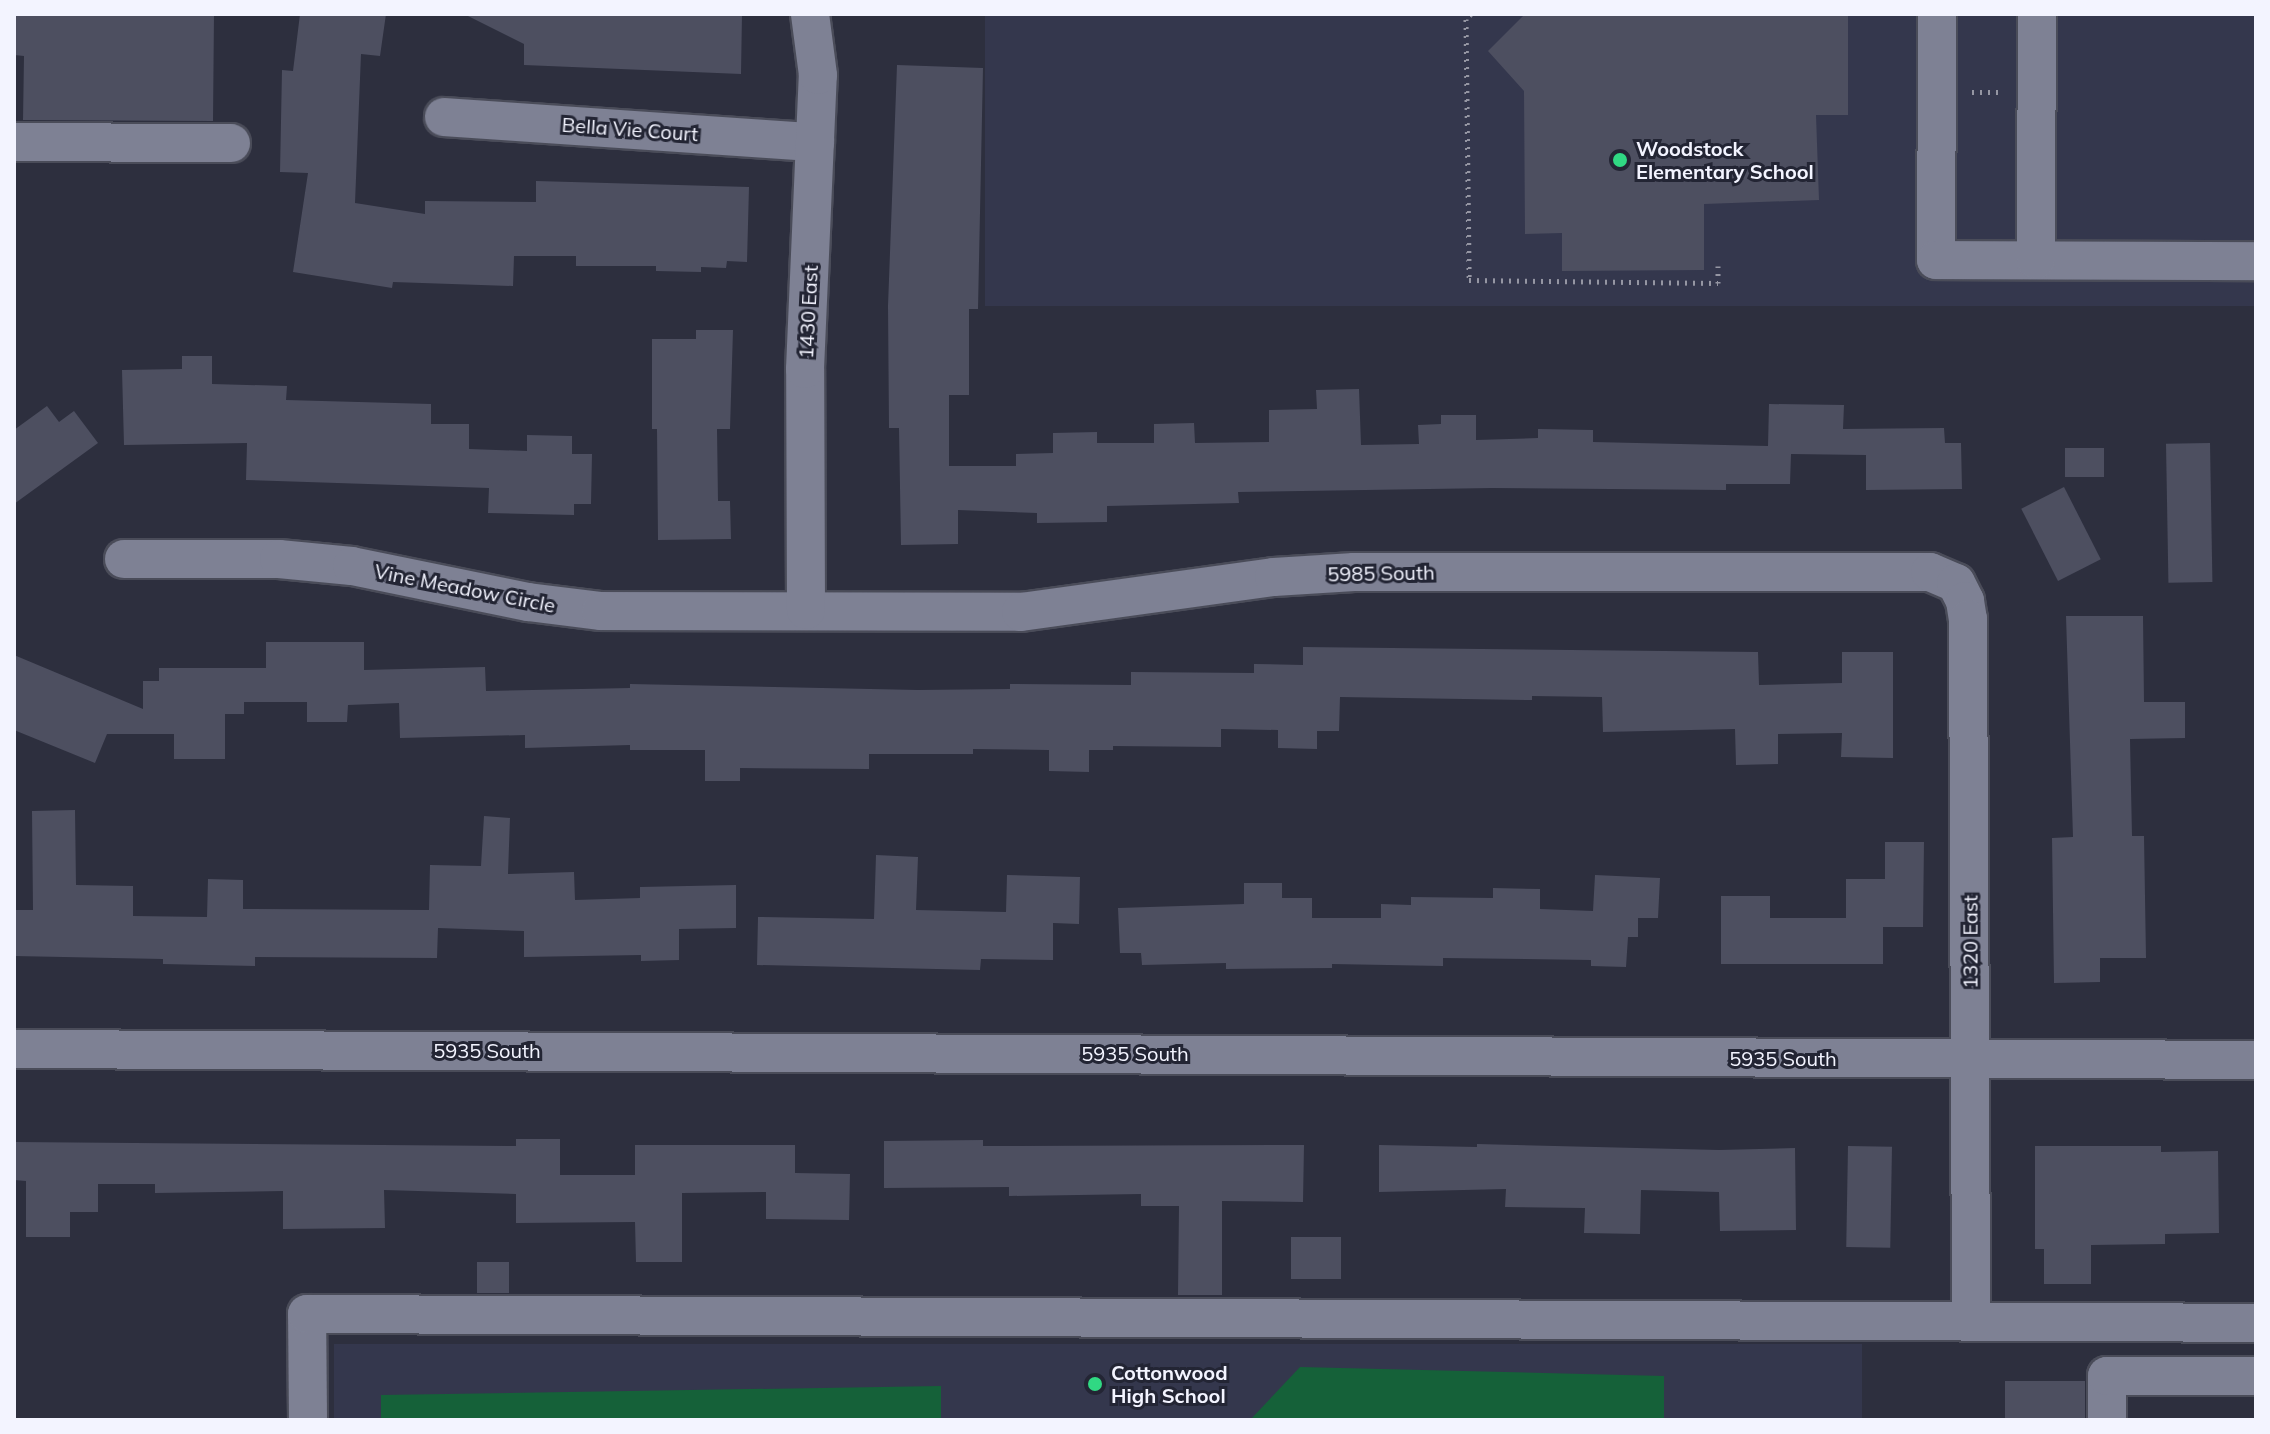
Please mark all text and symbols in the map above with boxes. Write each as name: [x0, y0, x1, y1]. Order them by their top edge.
street label: Bella Vie Court: [561, 112, 699, 146]
place label: Woodstock Elementary School: [1636, 136, 1814, 183]
marker: Woodstock Elementary School: [1611, 151, 1629, 169]
street label: 1430 East: [794, 265, 822, 359]
street label: Vine Meadow Circle: [373, 559, 557, 617]
street label: 5985 South: [1327, 560, 1435, 586]
street label: 1320 East: [1958, 895, 1982, 989]
street label: 5935 South: [433, 1038, 541, 1062]
street label: 5935 South: [1081, 1041, 1189, 1065]
street label: 5935 South: [1729, 1046, 1837, 1070]
place label: Cottonwood High School: [1111, 1360, 1228, 1407]
marker: Cottonwood High School: [1086, 1375, 1104, 1393]

